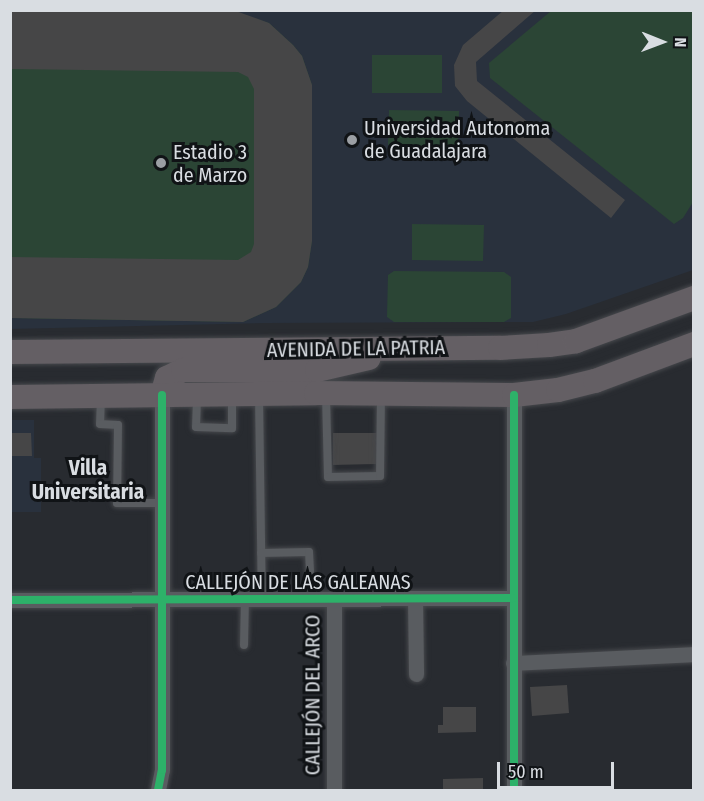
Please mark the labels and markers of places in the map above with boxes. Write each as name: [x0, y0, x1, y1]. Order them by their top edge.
place label: Universidad Autonoma de Guadalajara: [364, 116, 550, 163]
marker: Universidad Autonoma de Guadalajara: [345, 133, 359, 147]
place label: Estadio 3 de Marzo: [173, 140, 247, 187]
marker: Estadio 3 de Marzo: [154, 156, 168, 170]

